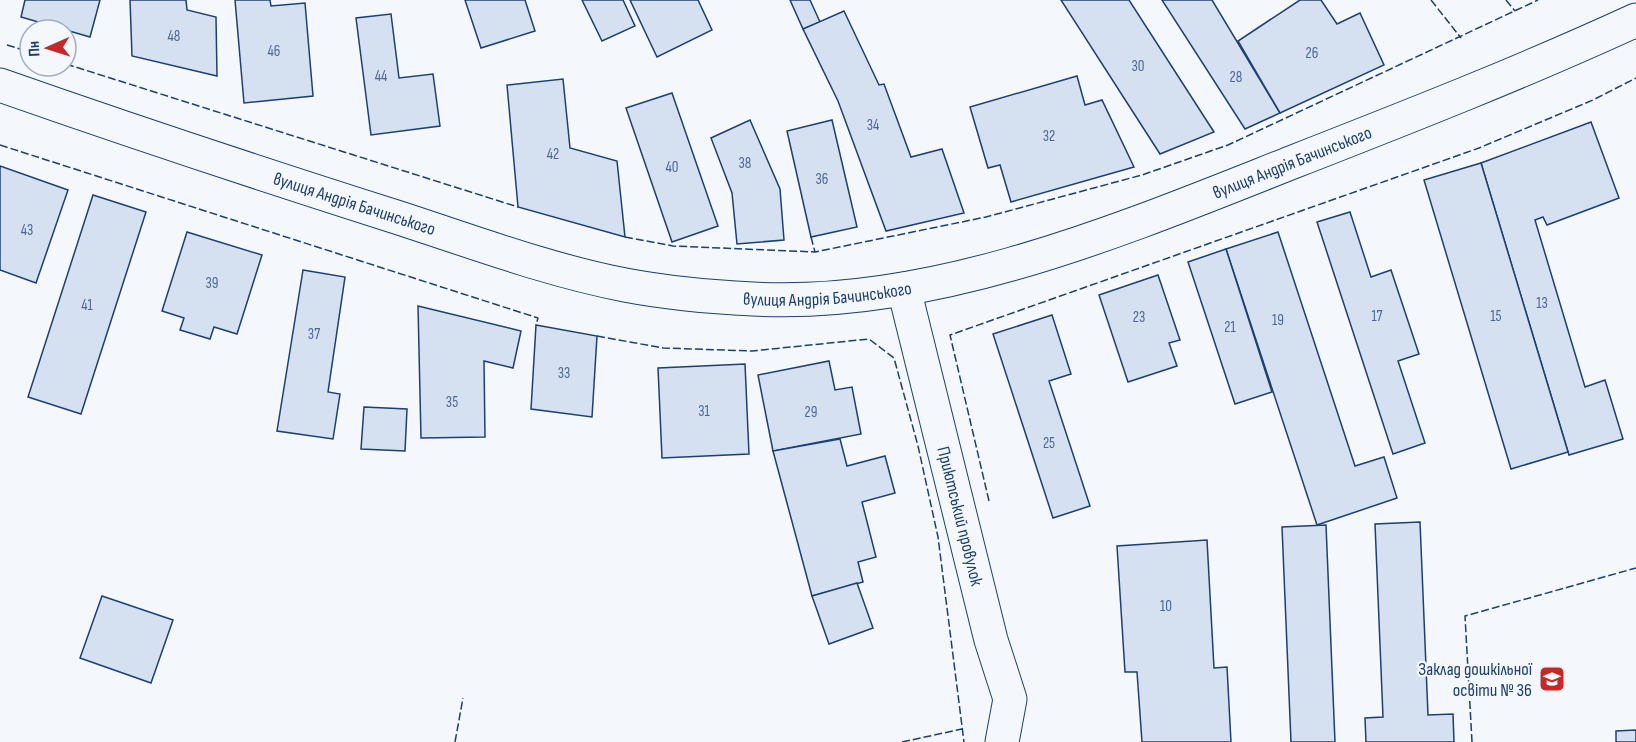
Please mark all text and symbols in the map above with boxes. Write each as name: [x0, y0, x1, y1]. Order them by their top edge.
north arrow: [18, 18, 78, 78]
house number: 48: [168, 27, 180, 46]
text: Пн: [25, 40, 44, 57]
house number: 46: [268, 42, 280, 61]
house number: 26: [1306, 44, 1318, 63]
house number: 30: [1132, 57, 1144, 76]
house number: 44: [375, 67, 387, 86]
house number: 28: [1230, 68, 1242, 87]
house number: 34: [867, 116, 879, 135]
street label: вулиця Андрія Бачинського: [1210, 122, 1375, 204]
house number: 32: [1043, 127, 1055, 146]
house number: 42: [547, 145, 559, 164]
house number: 38: [739, 154, 751, 173]
house number: 40: [666, 158, 678, 177]
street label: вулиця Андрія Бачинського: [271, 168, 438, 240]
house number: 36: [816, 170, 828, 189]
house number: 43: [21, 221, 33, 240]
house number: 39: [206, 274, 218, 293]
street label: вулиця Андрія Бачинського: [743, 278, 913, 311]
house number: 13: [1536, 294, 1548, 313]
house number: 41: [81, 296, 94, 315]
house number: 17: [1371, 307, 1383, 326]
house number: 15: [1490, 307, 1502, 326]
house number: 23: [1133, 308, 1145, 327]
house number: 19: [1272, 311, 1284, 330]
house number: 21: [1224, 318, 1236, 337]
house number: 37: [308, 325, 320, 344]
house number: 33: [558, 364, 570, 383]
house number: 35: [446, 393, 458, 412]
house number: 31: [698, 402, 711, 421]
house number: 29: [805, 403, 817, 422]
house number: 25: [1043, 434, 1055, 453]
street label: Приютський провулок: [932, 445, 987, 588]
house number: 10: [1160, 597, 1172, 616]
place label: Заклад дошкільної освіти № 36: [1418, 659, 1533, 701]
school or university icon: Заклад дошкільної освіти № 36: [1537, 664, 1567, 694]

